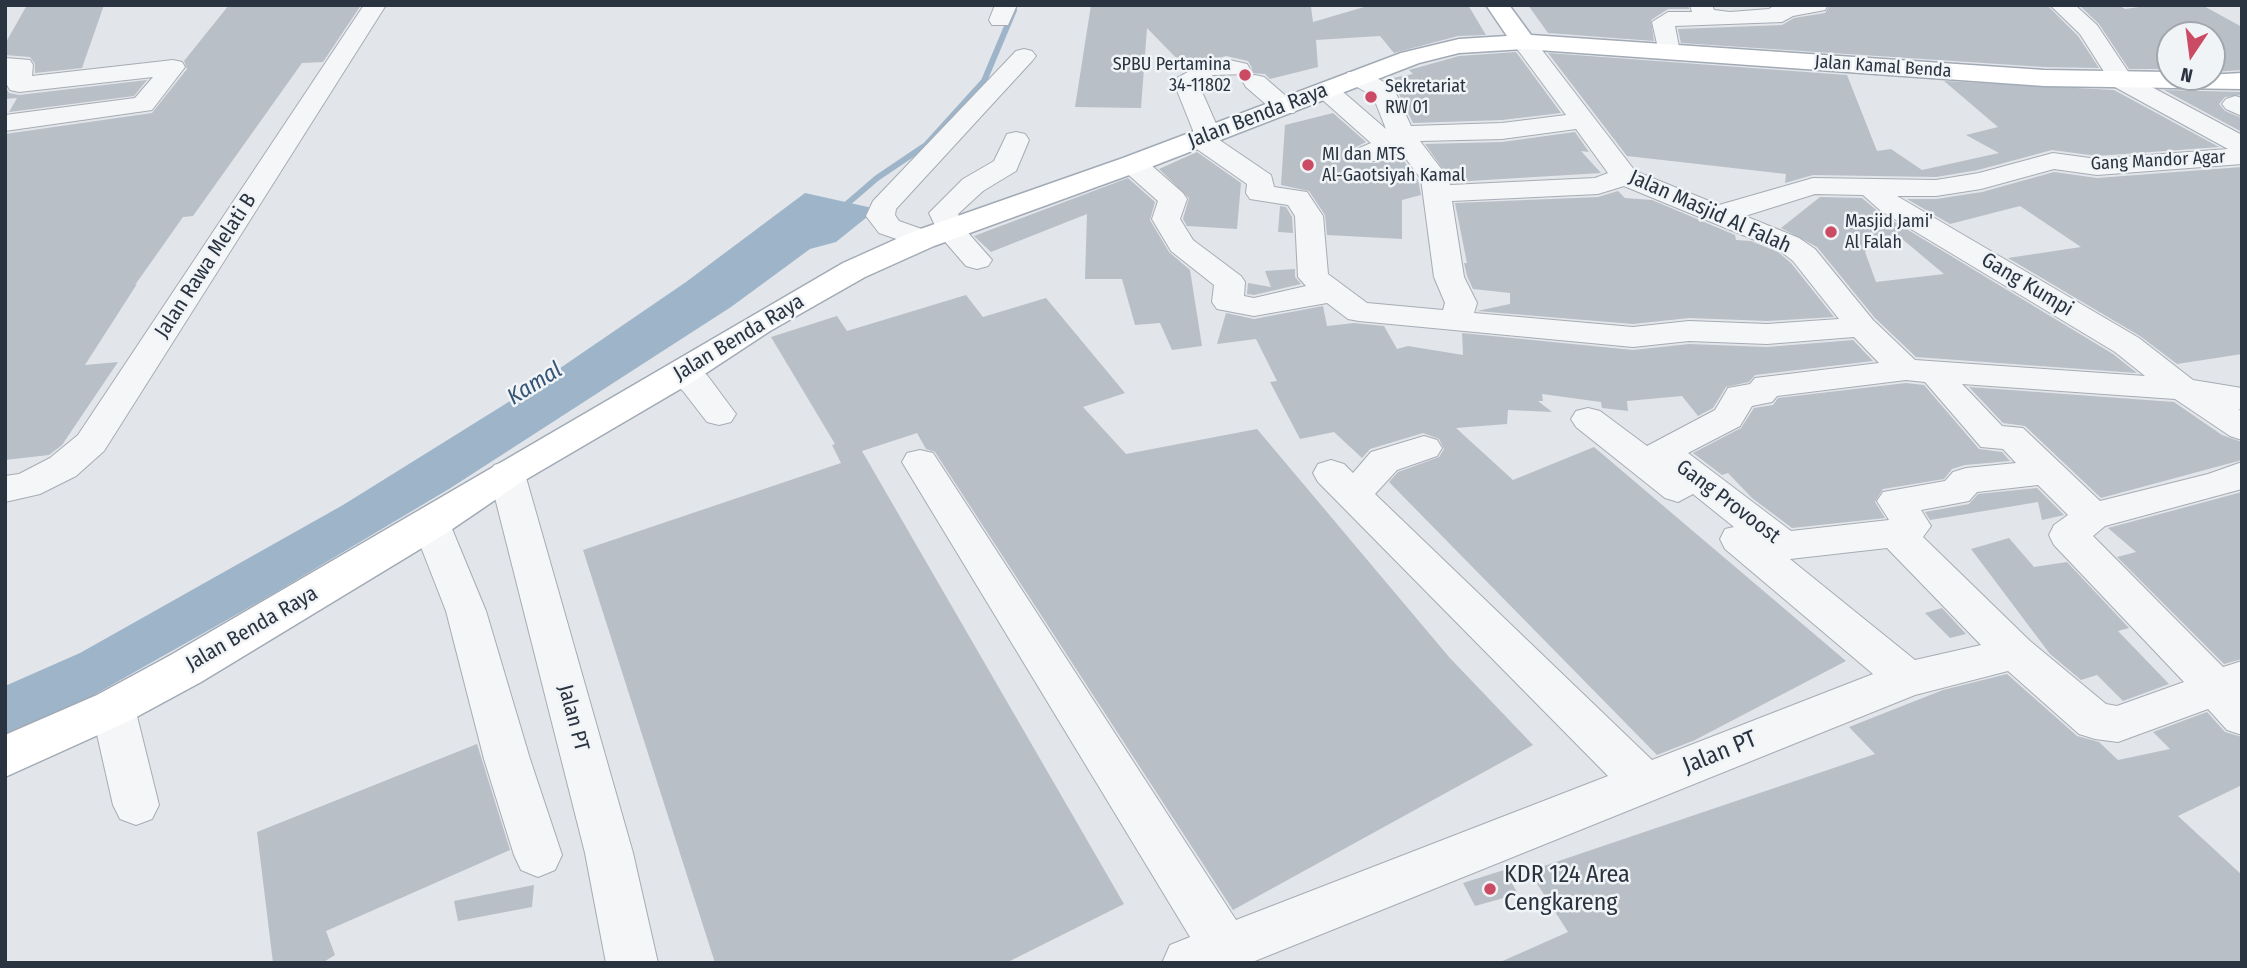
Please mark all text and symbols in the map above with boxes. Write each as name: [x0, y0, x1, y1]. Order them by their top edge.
north arrow: [2156, 21, 2226, 91]
street label: Jalan Kamal Benda: [1814, 51, 1952, 83]
place label: SPBU Pertamina 34-11802: [1113, 54, 1231, 96]
text: N: [2178, 63, 2195, 87]
marker: SPBU Pertamina 34-11802: [1237, 67, 1253, 83]
place label: Sekretariat RW 01: [1385, 76, 1466, 119]
street label: Jalan Benda Raya: [1185, 78, 1331, 154]
marker: Sekretariat RW 01: [1363, 89, 1379, 105]
place label: MI dan MTS Al-Gaotsiyah Kamal: [1322, 144, 1465, 186]
street label: Gang Mandor Agar: [2090, 147, 2226, 175]
marker: MI dan MTS Al-Gaotsiyah Kamal: [1300, 157, 1316, 173]
street label: Jalan Masjid Al Falah: [1625, 165, 1795, 259]
street label: Jalan Rawa Melati B: [150, 189, 262, 343]
place label: Masjid Jami' Al Falah: [1845, 211, 1933, 254]
marker: Masjid Jami' Al Falah: [1823, 224, 1839, 240]
street label: Gang Kumpi: [1976, 248, 2078, 322]
street label: Jalan Benda Raya: [669, 289, 809, 387]
water label: Kamal: [503, 357, 567, 411]
street label: Gang Provoost: [1671, 455, 1785, 549]
street label: Jalan Benda Raya: [182, 581, 322, 677]
street label: Jalan PT: [552, 682, 594, 754]
street label: Jalan PT: [1679, 725, 1761, 781]
place label: KDR 124 Area Cengkareng: [1504, 861, 1630, 917]
marker: KDR 124 Area Cengkareng: [1482, 881, 1498, 897]

